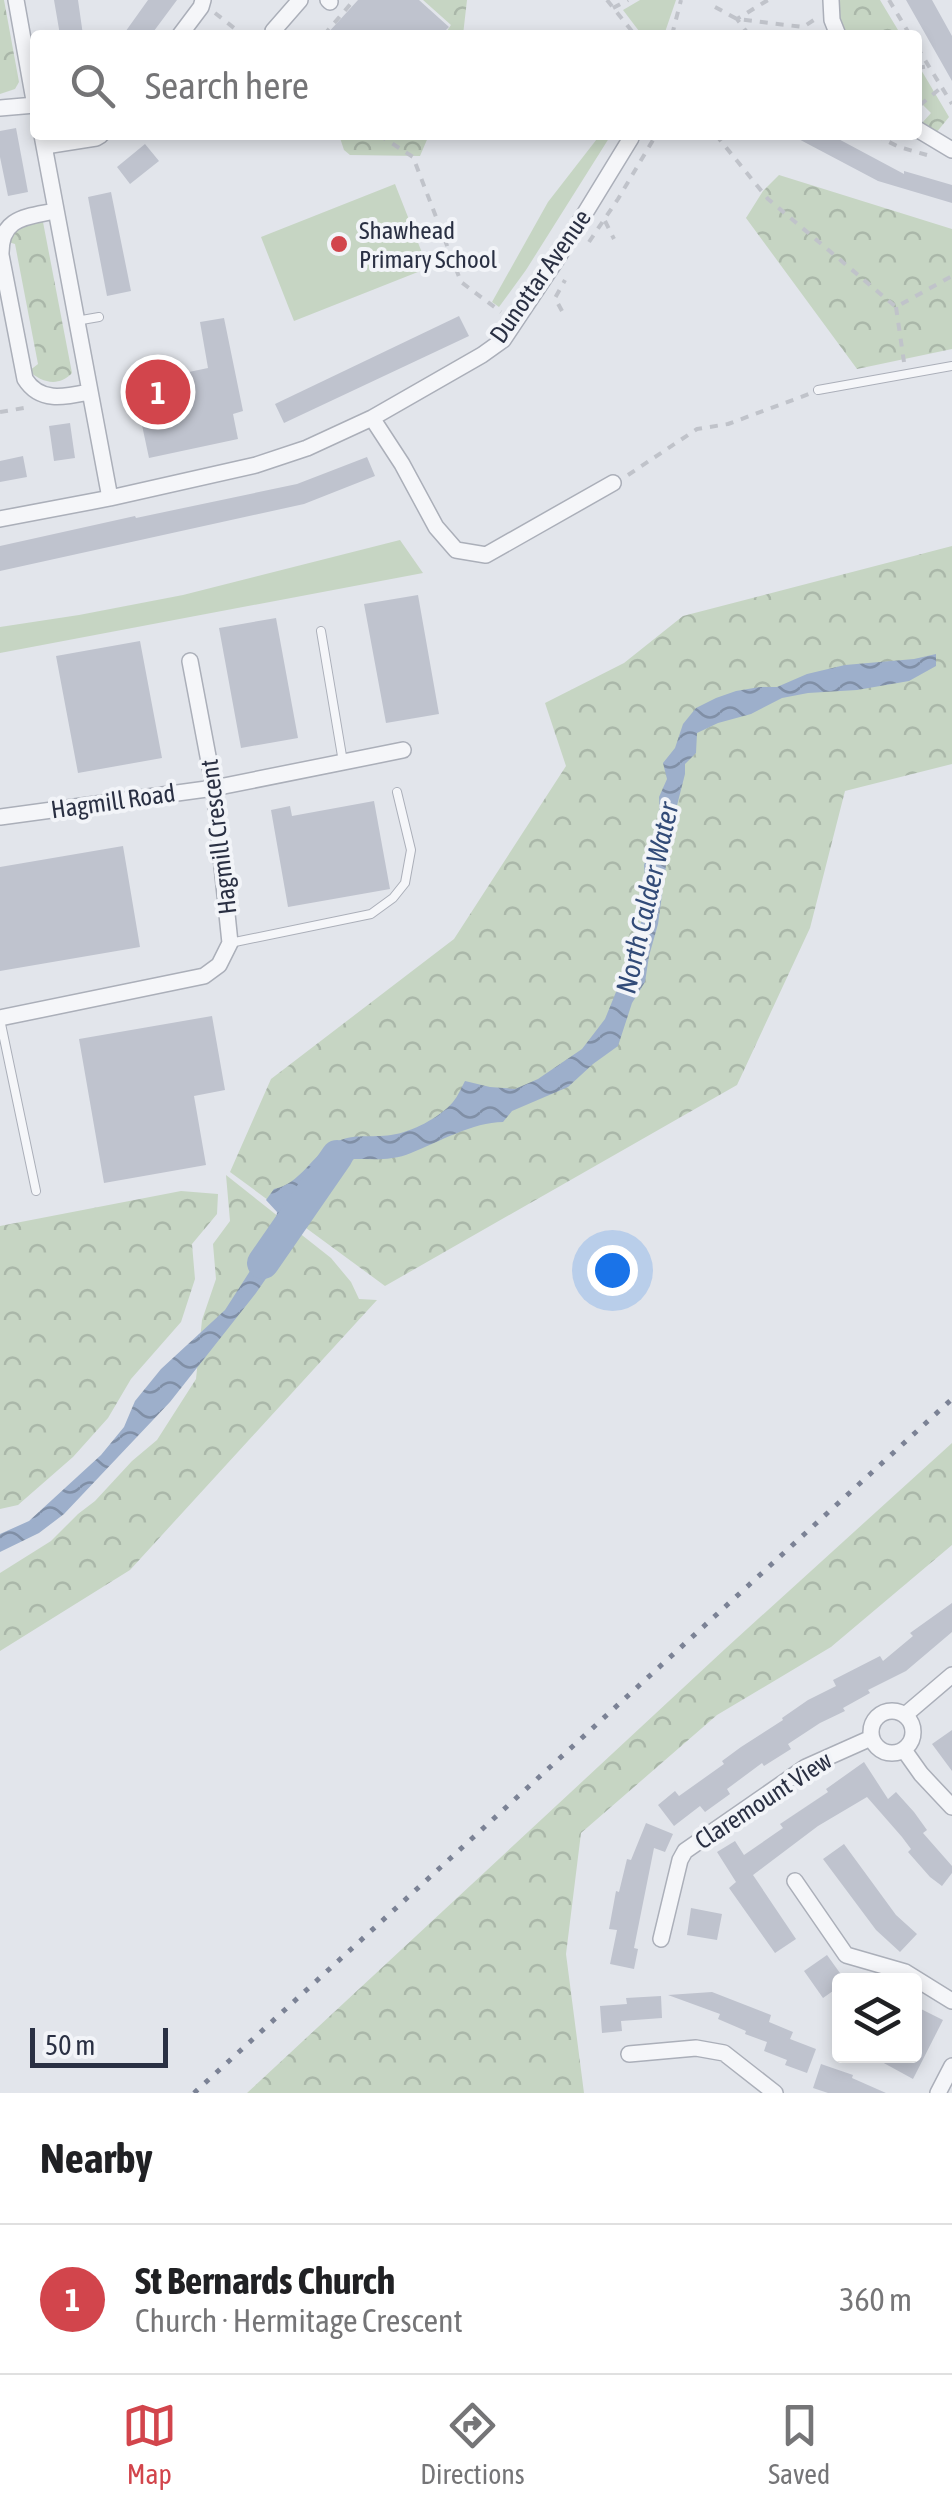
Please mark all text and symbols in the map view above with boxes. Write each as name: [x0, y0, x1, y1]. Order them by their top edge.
search box: [30, 30, 922, 140]
icon: search: [65, 58, 120, 113]
text: Search here: [145, 64, 309, 107]
street label: Dunottar Avenue: [484, 204, 596, 348]
place label: Shawhead Primary School: [359, 216, 497, 273]
marker: Shawhead Primary School: [328, 233, 350, 255]
pin: 1: [126, 354, 190, 430]
street label: Hagmill Crescent: [195, 758, 241, 916]
street label: Hagmill Road: [49, 778, 177, 824]
water label: North Calder Water: [609, 798, 685, 997]
your location: [587, 1245, 638, 1296]
street label: Claremount View: [690, 1746, 836, 1854]
map controls: [832, 1973, 922, 2063]
button: layers: [832, 1973, 922, 2063]
scale bar: [30, 2023, 168, 2068]
text: 50 m: [45, 2029, 95, 2061]
text: Nearby: [40, 2134, 153, 2182]
text: St Bernards Church: [135, 2259, 395, 2302]
text: 1: [65, 2281, 80, 2318]
text: 360 m: [839, 2281, 912, 2318]
text: Church · Hermitage Crescent: [135, 2302, 463, 2339]
tab: Map: [122, 2398, 177, 2490]
tab: Directions: [420, 2398, 525, 2490]
tab: Saved: [768, 2398, 830, 2490]

